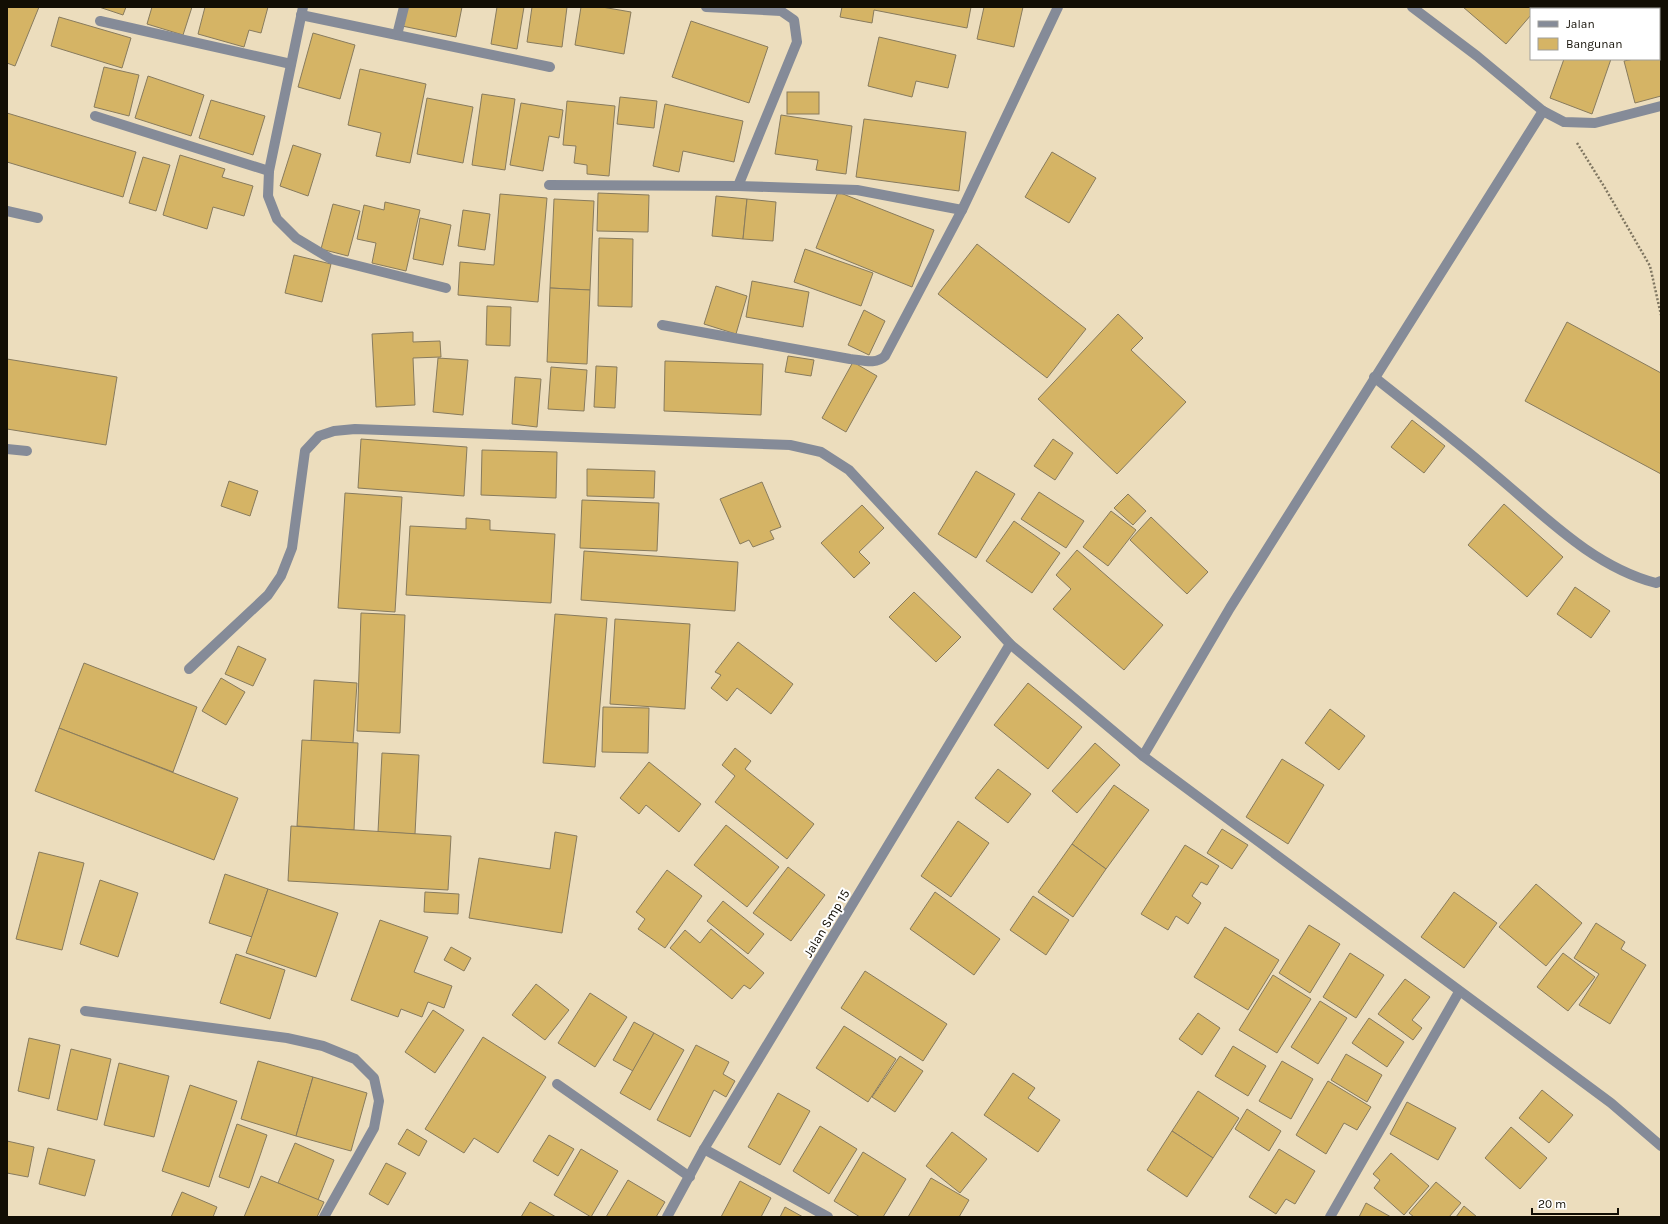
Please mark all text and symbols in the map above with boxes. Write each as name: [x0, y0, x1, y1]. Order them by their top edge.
legend: [1530, 8, 1660, 60]
text: Jalan: [1566, 17, 1595, 31]
text: Bangunan: [1566, 37, 1622, 51]
street label: Jalan Smp 15: [800, 887, 853, 960]
scale bar: [1532, 1190, 1618, 1216]
text: 20 m: [1538, 1197, 1566, 1211]

